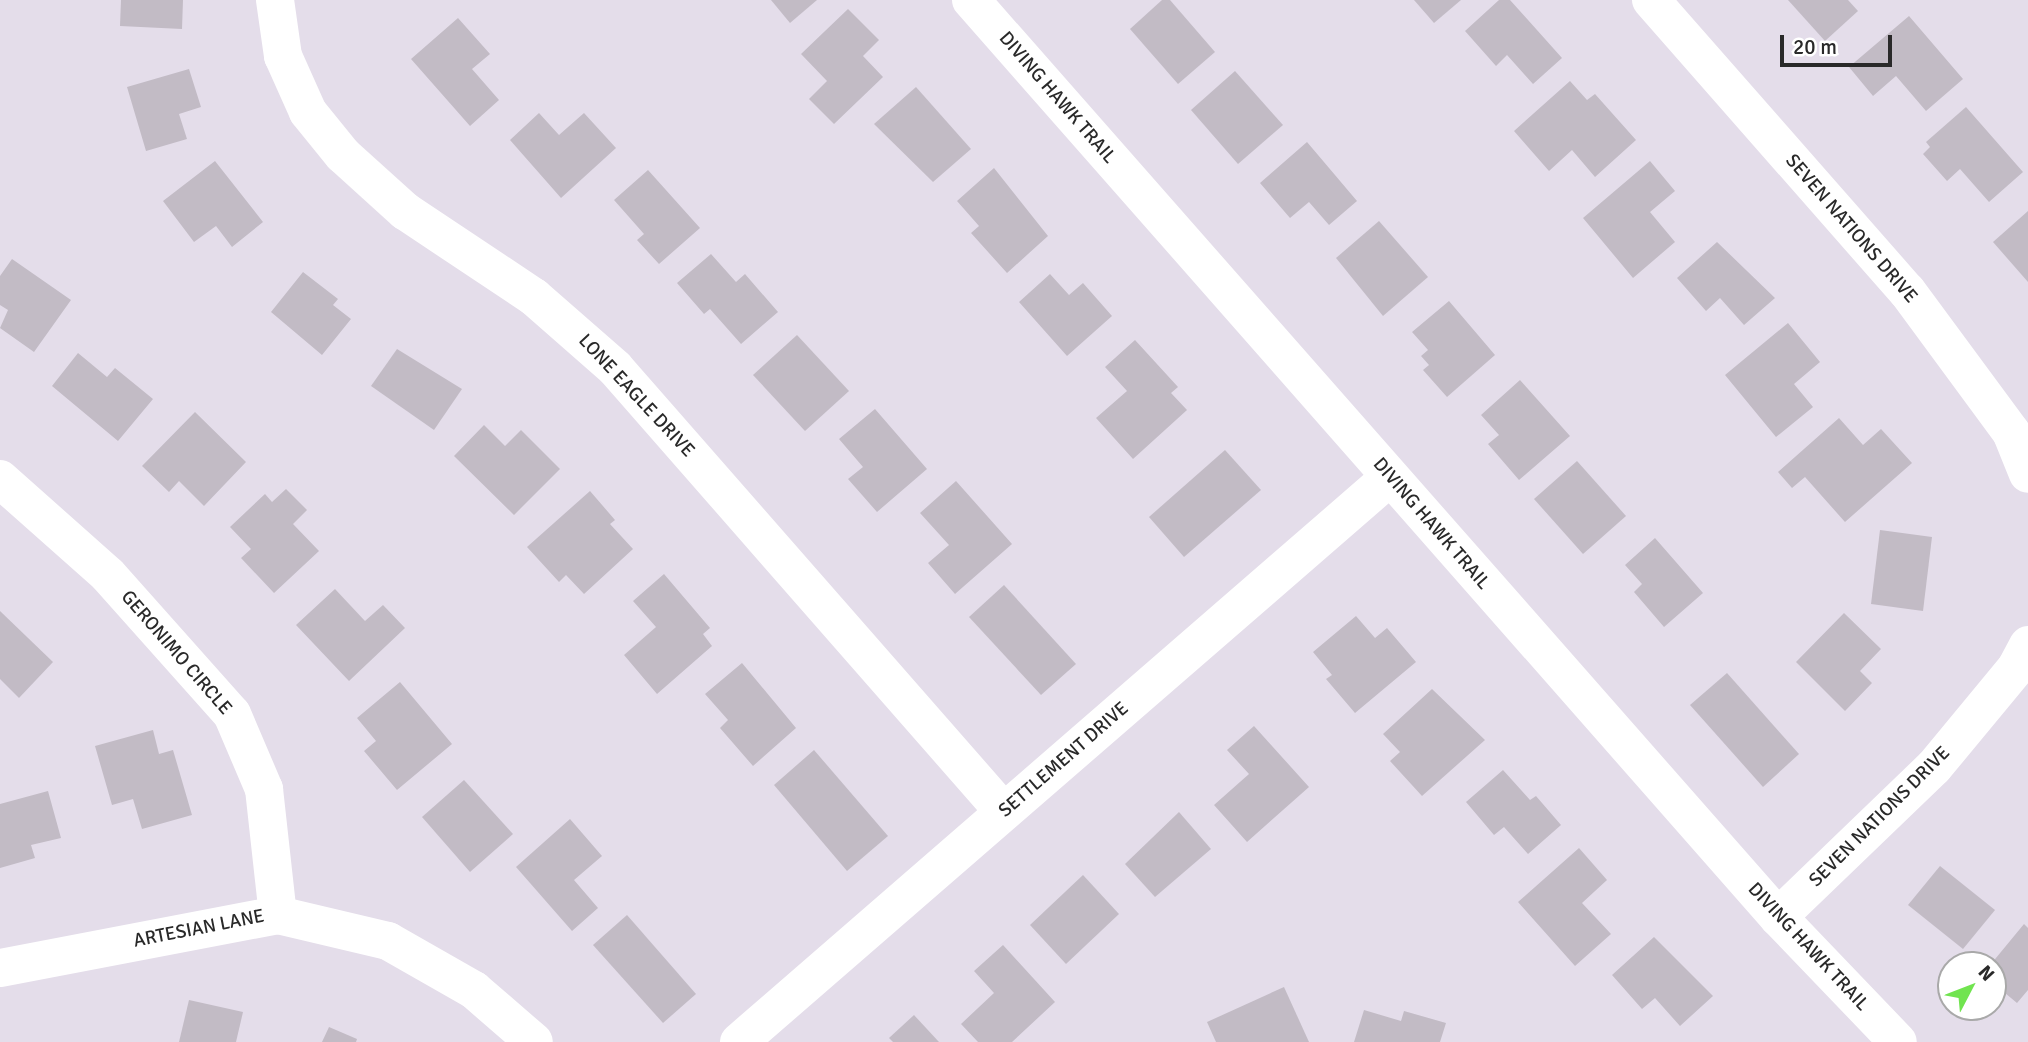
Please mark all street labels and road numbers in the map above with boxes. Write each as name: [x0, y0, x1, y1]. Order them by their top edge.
street label: DIVING HAWK TRAIL: [994, 28, 1120, 168]
street label: SEVEN NATIONS DRIVE: [1780, 150, 1922, 308]
street label: LONE EAGLE DRIVE: [573, 330, 699, 462]
street label: DIVING HAWK TRAIL: [1368, 454, 1494, 594]
street label: GERONIMO CIRCLE: [116, 586, 236, 720]
street label: SETTLEMENT DRIVE: [994, 697, 1134, 823]
street label: SEVEN NATIONS DRIVE: [1805, 742, 1955, 892]
street label: DIVING HAWK TRAIL: [1743, 878, 1873, 1016]
street label: ARTESIAN LANE: [132, 905, 266, 953]

